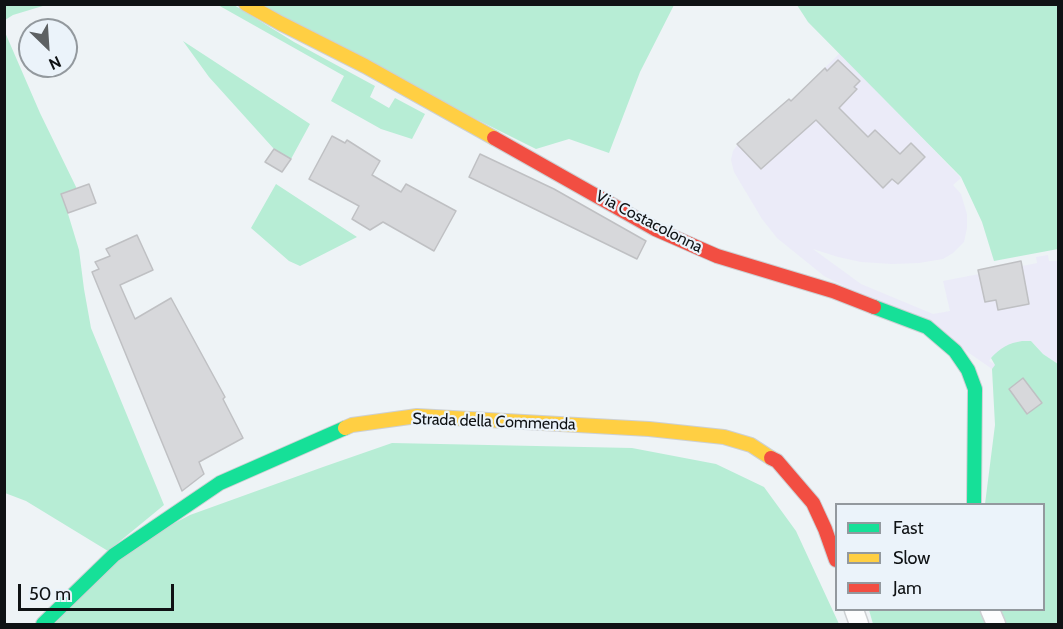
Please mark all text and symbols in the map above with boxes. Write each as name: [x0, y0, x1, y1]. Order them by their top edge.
north arrow: [18, 18, 78, 78]
text: N: [46, 52, 64, 74]
street label: Via Costacolonna: [592, 187, 706, 257]
street label: Strada della Commenda: [412, 410, 576, 434]
legend: [835, 503, 1045, 611]
text: Fast: [893, 517, 924, 539]
text: Slow: [893, 547, 930, 569]
scale bar: [21, 572, 177, 610]
text: Jam: [893, 577, 922, 599]
text: 50 m: [29, 583, 71, 605]

